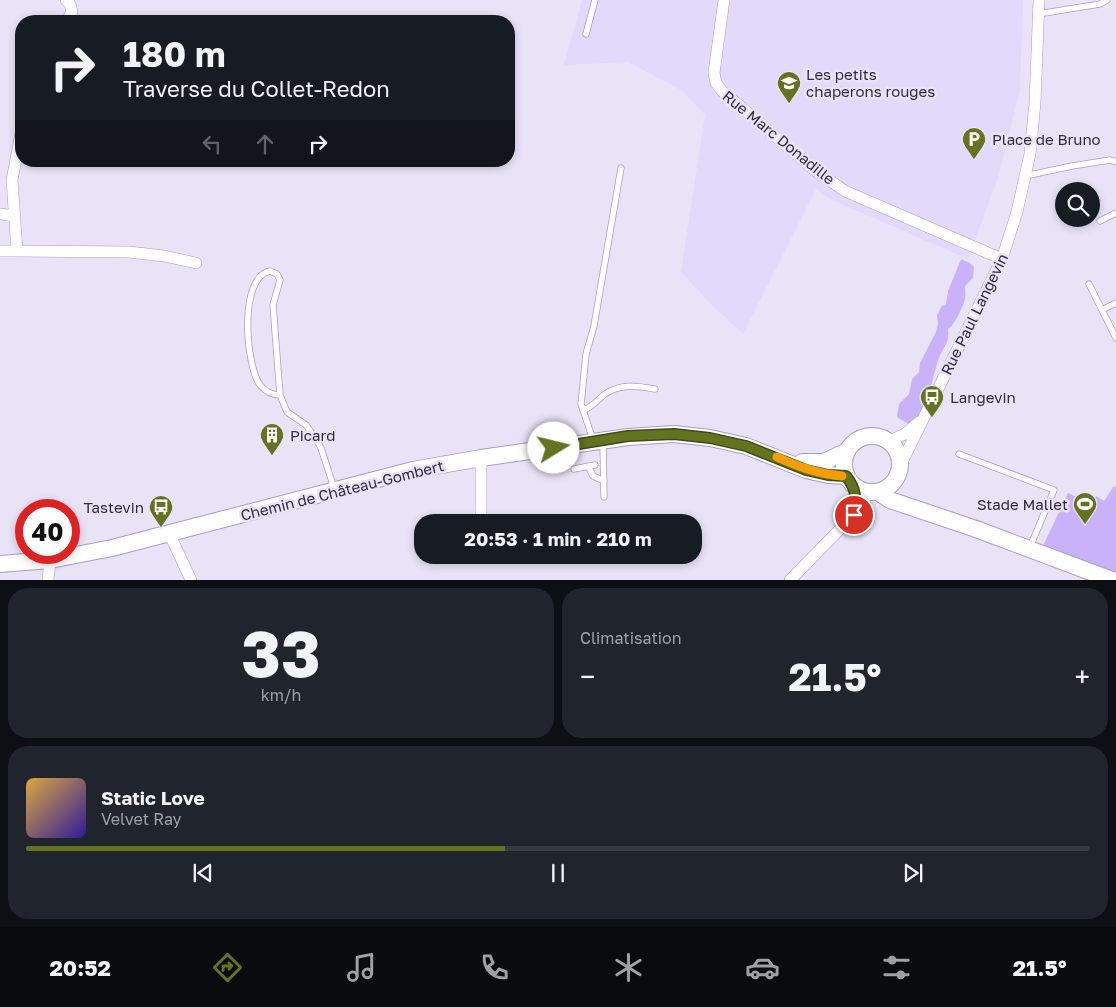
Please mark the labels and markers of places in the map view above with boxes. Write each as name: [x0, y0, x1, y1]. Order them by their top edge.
place label: Les petits chaperons rouges: [806, 65, 935, 100]
school or university icon: Les petits chaperons rouges: [776, 70, 802, 104]
parking icon: Place de Bruno: [961, 126, 987, 160]
place label: Place de Bruno: [992, 130, 1101, 148]
bus stop icon: Langevin: [919, 384, 945, 418]
place label: Langevin: [950, 388, 1016, 406]
building icon: Picard: [259, 422, 285, 456]
place label: Picard: [290, 426, 335, 444]
sports icon: Stade Mallet: [1072, 491, 1098, 525]
bus stop icon: Tastevin: [148, 494, 174, 528]
pin: [833, 494, 875, 536]
place label: Stade Mallet: [977, 495, 1068, 513]
place label: Tastevin: [84, 498, 144, 516]

